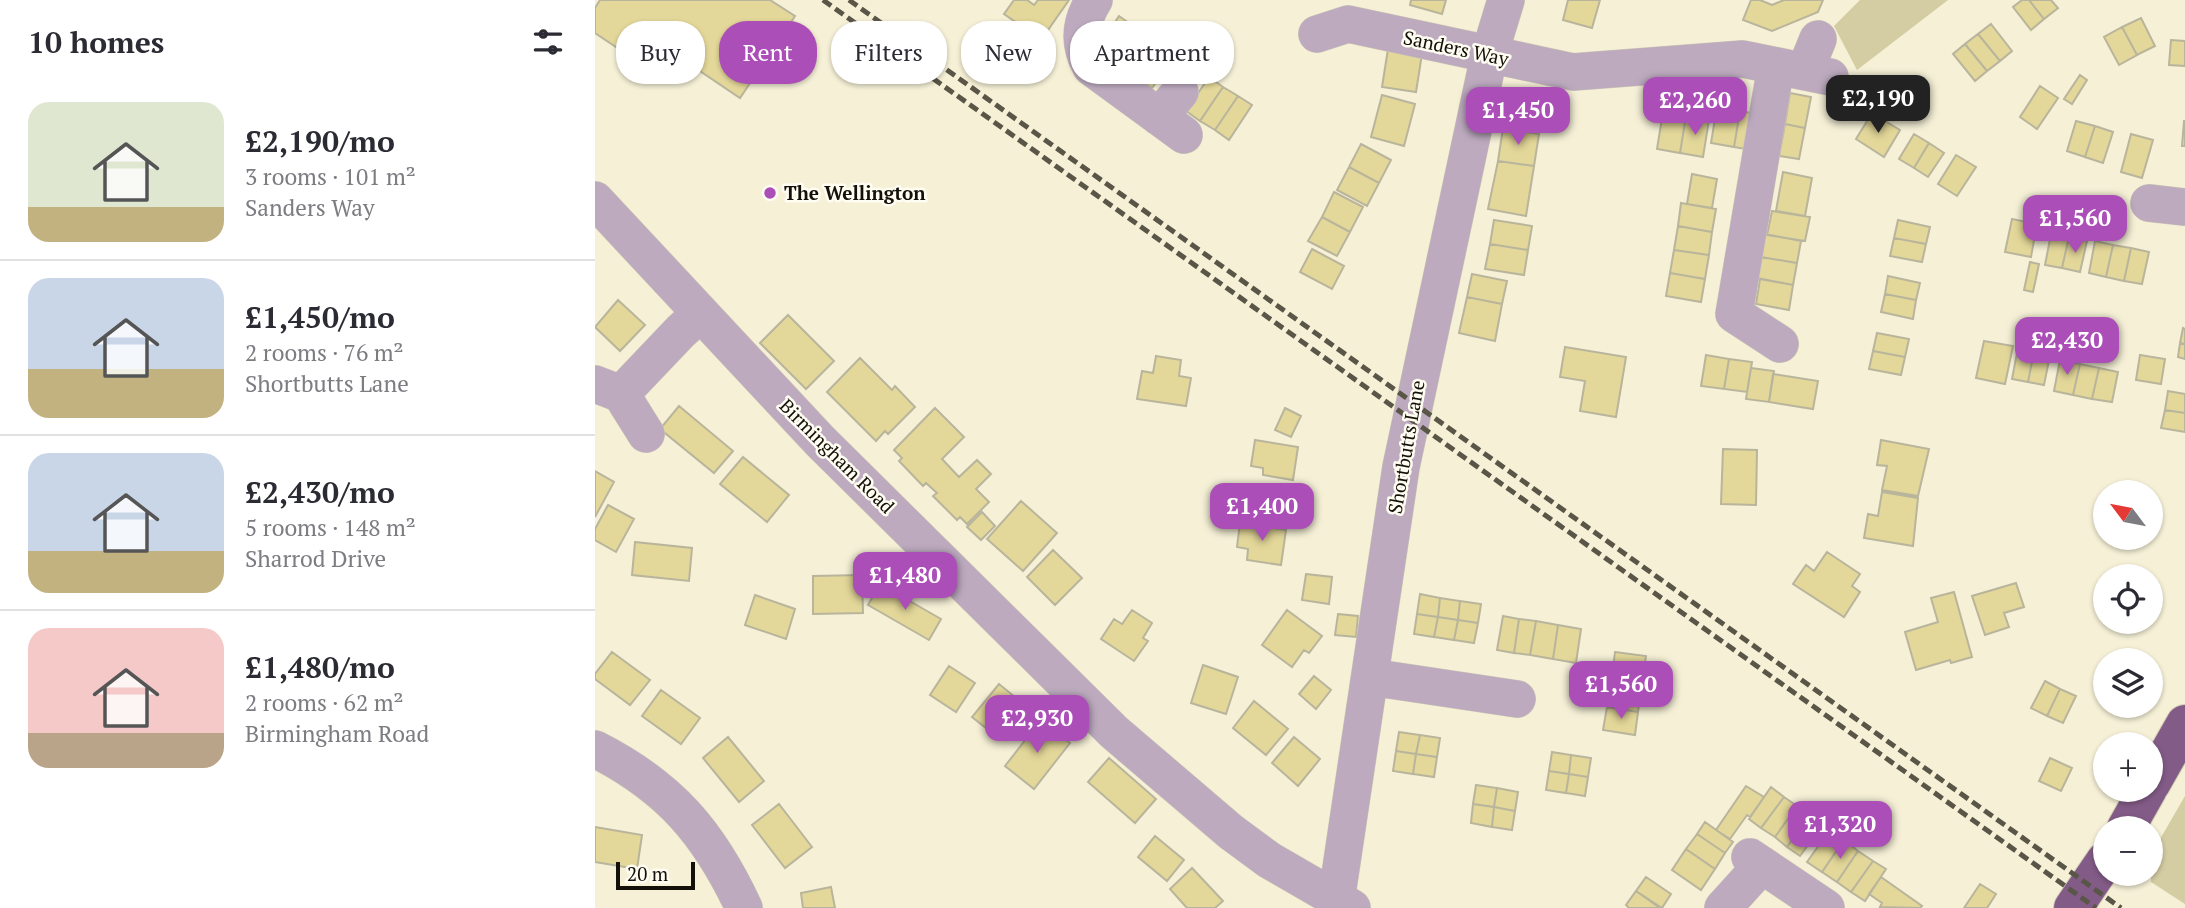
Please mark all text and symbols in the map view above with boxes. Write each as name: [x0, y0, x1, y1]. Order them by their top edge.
chip: Buy: [616, 21, 705, 84]
chip: Rent: [719, 21, 817, 84]
chip: Filters: [831, 21, 947, 84]
chip: New: [961, 21, 1056, 84]
chip: Apartment: [1070, 21, 1234, 84]
text: 10 homes: [28, 22, 164, 62]
icon: filters: [529, 23, 567, 61]
street label: Sanders Way: [1401, 24, 1511, 71]
pin: £2,190: [1821, 76, 1935, 135]
pin: £2,260: [1638, 78, 1752, 137]
text: £2,190: [1842, 82, 1914, 113]
text: £2,260: [1659, 84, 1731, 115]
pin: £1,450: [1461, 88, 1575, 147]
text: £1,450: [1482, 94, 1554, 125]
text: £2,190/mo: [245, 121, 395, 161]
icon: home: [84, 130, 168, 214]
text: 3 rooms · 101 m²: [245, 161, 416, 192]
place label: The Wellington: [784, 180, 926, 205]
marker: The Wellington: [762, 185, 778, 201]
text: Sanders Way: [245, 192, 375, 223]
pin: £1,560: [2018, 196, 2132, 255]
text: £1,560: [2039, 202, 2111, 233]
text: £1,450/mo: [245, 297, 395, 337]
icon: home: [84, 306, 168, 390]
pin: £2,430: [2010, 318, 2124, 377]
text: £2,430: [2031, 324, 2103, 355]
text: 2 rooms · 76 m²: [245, 337, 404, 368]
text: Shortbutts Lane: [245, 368, 409, 399]
street label: Shortbutts Lane: [1381, 378, 1430, 516]
street label: Birmingham Road: [775, 393, 900, 519]
text: £2,430/mo: [245, 472, 395, 512]
north arrow: [2093, 480, 2163, 550]
map controls: [2093, 480, 2163, 886]
icon: home: [84, 481, 168, 565]
pin: £1,400: [1205, 484, 1319, 543]
text: £1,400: [1226, 490, 1298, 521]
text: 5 rooms · 148 m²: [245, 512, 416, 543]
text: Sharrod Drive: [245, 543, 386, 574]
pin: £1,480: [848, 552, 962, 612]
text: £1,480: [869, 559, 941, 590]
button: locate: [2093, 564, 2163, 634]
text: £1,480/mo: [245, 647, 395, 687]
button: layers: [2093, 648, 2163, 718]
icon: home: [84, 656, 168, 740]
pin: £1,560: [1564, 662, 1678, 721]
text: £1,560: [1585, 668, 1657, 699]
text: 2 rooms · 62 m²: [245, 687, 404, 718]
pin: £2,930: [980, 696, 1094, 755]
text: £2,930: [1001, 702, 1073, 733]
text: Birmingham Road: [245, 718, 429, 749]
button: +: [2093, 732, 2163, 802]
pin: £1,320: [1783, 802, 1897, 861]
text: £1,320: [1804, 808, 1876, 839]
button: −: [2093, 816, 2163, 886]
scale bar: [616, 859, 695, 891]
text: 20 m: [627, 861, 668, 886]

